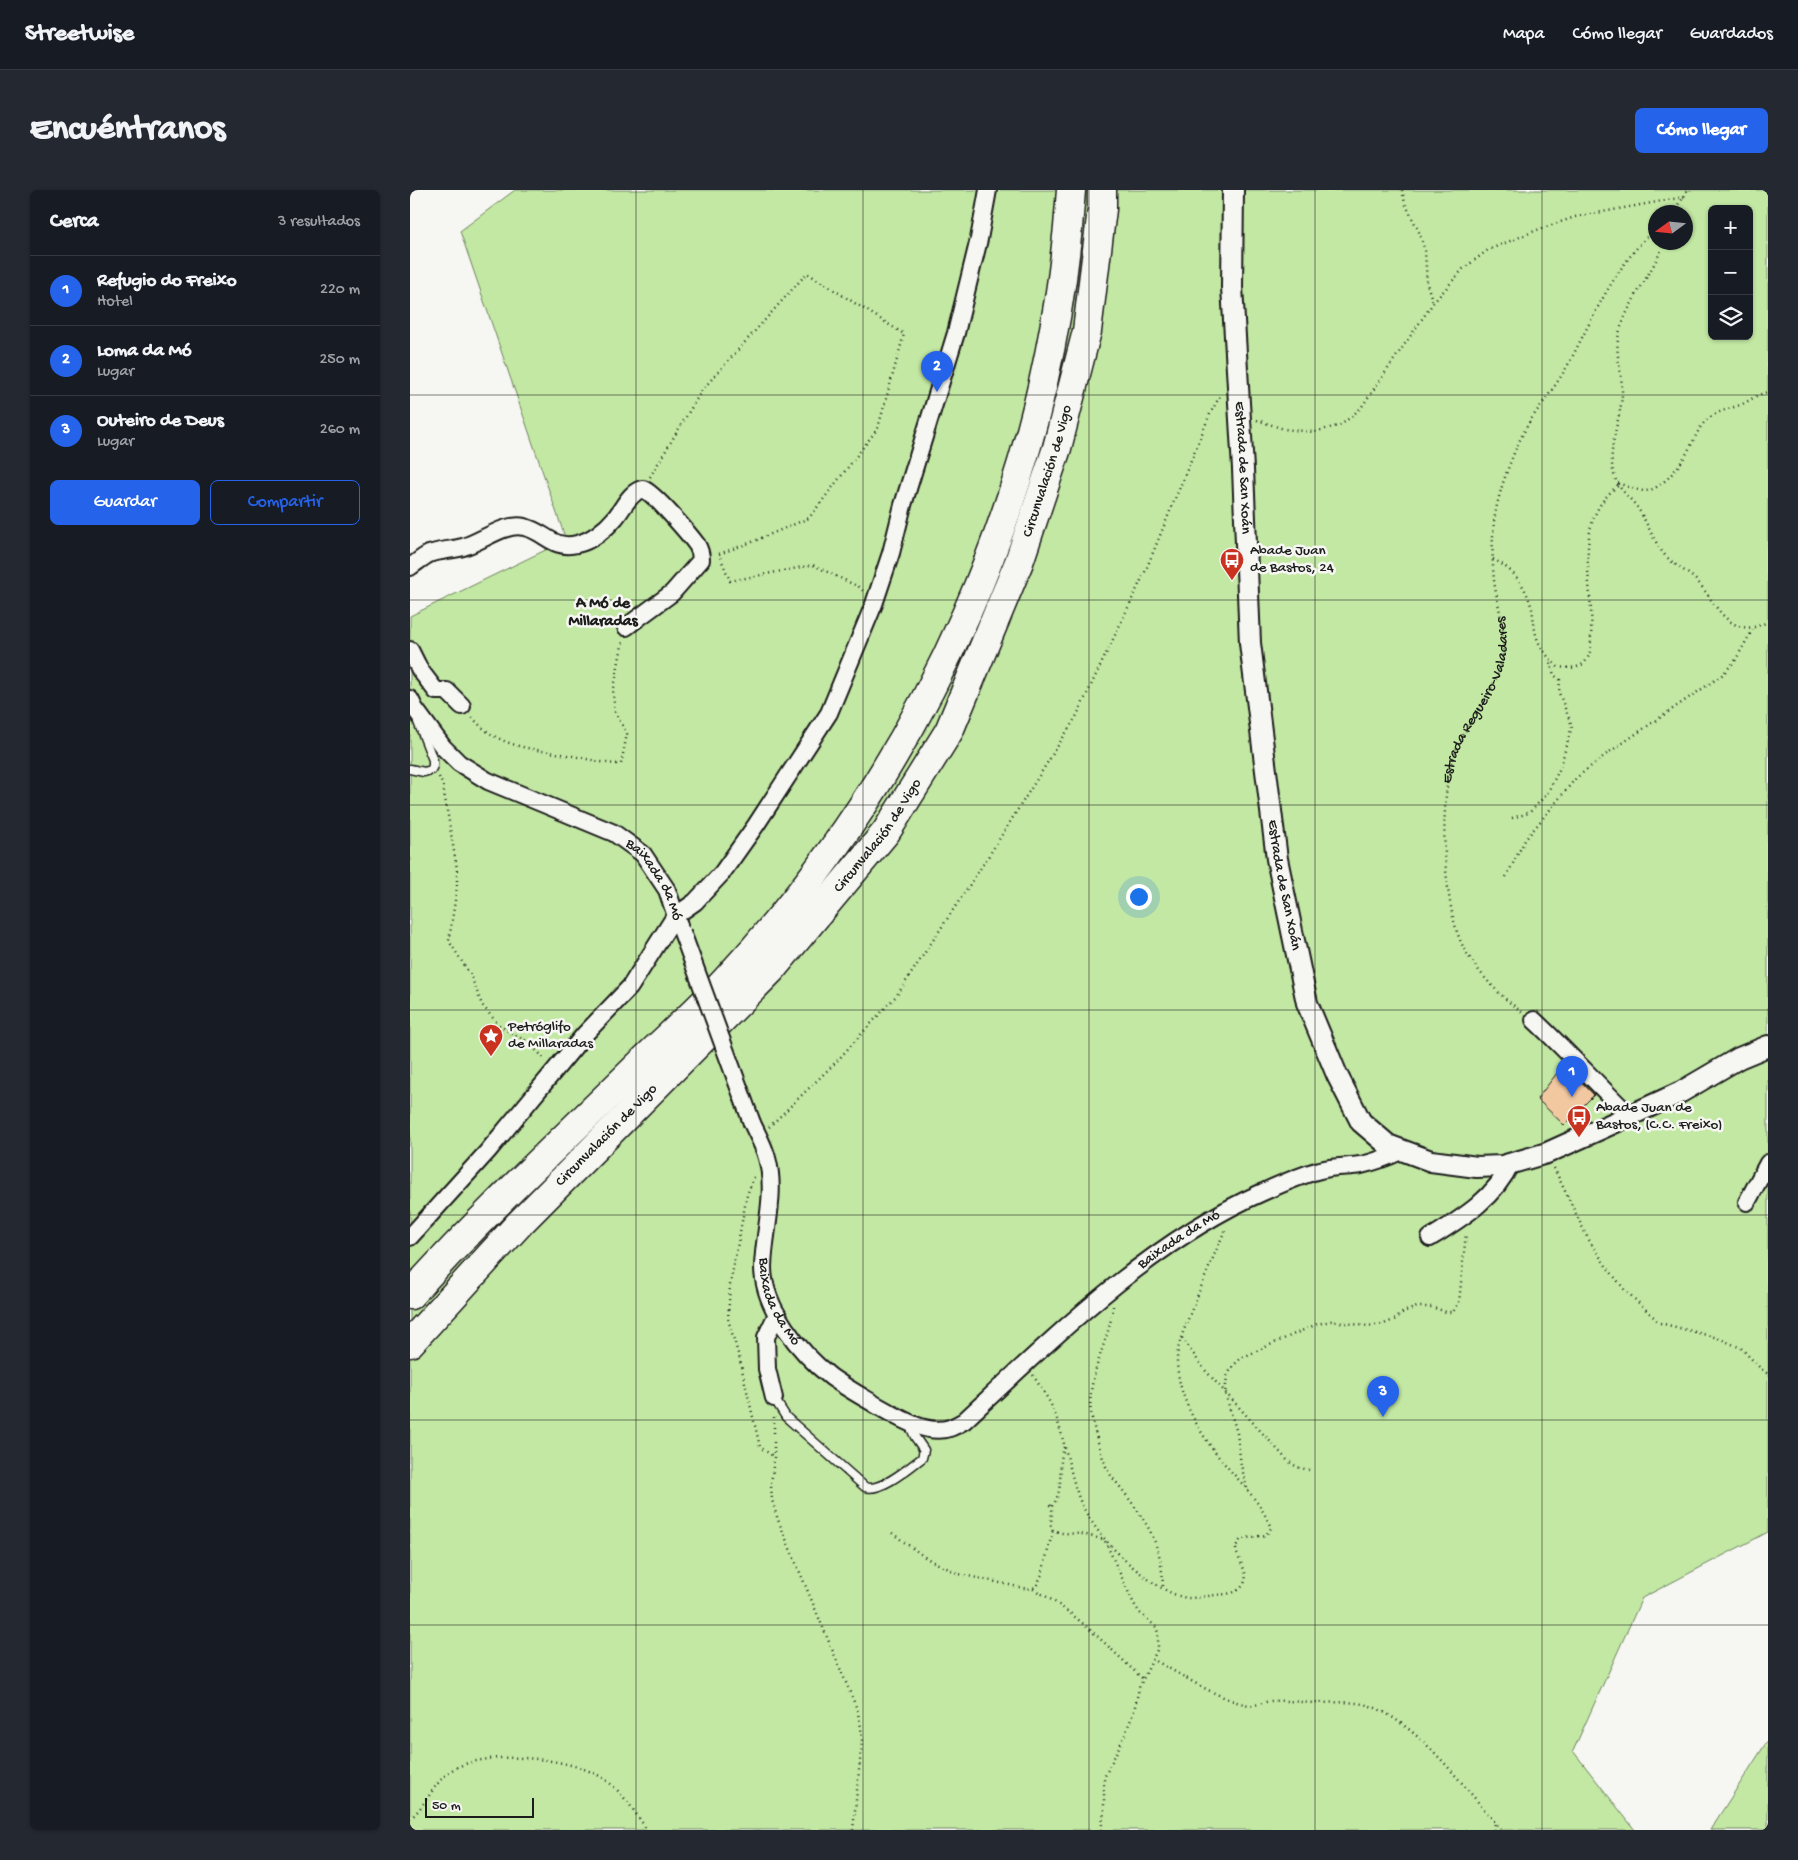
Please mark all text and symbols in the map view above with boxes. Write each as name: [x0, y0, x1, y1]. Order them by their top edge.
text: Streetwise: [25, 20, 134, 49]
text: Mapa: [1503, 24, 1544, 45]
text: Cómo llegar: [1572, 24, 1662, 45]
text: Guardados: [1690, 24, 1773, 45]
button: Cómo llegar: [1635, 108, 1768, 153]
text: Encuéntranos: [30, 110, 225, 151]
north arrow: [1648, 205, 1693, 250]
map controls: [1708, 205, 1753, 340]
button: +: [1708, 205, 1753, 250]
text: Cerca: [50, 210, 98, 235]
text: 3 resultados: [278, 213, 360, 232]
button: −: [1708, 250, 1753, 295]
text: Refugio do Freixo: [97, 270, 237, 293]
text: 1: [63, 281, 69, 300]
text: 220 m: [320, 281, 360, 300]
text: Hotel: [97, 293, 133, 312]
button: layers: [1708, 295, 1753, 340]
text: Loma da Mó: [97, 340, 192, 363]
text: 2: [62, 351, 70, 370]
text: 250 m: [320, 351, 360, 370]
pin: 2: [921, 351, 953, 392]
text: Lugar: [97, 363, 134, 382]
street label: Estrada de San Xoán: [1230, 401, 1255, 534]
street label: Circunvalación de Vigo: [1019, 403, 1077, 540]
text: Outeiro de Deus: [97, 410, 224, 433]
text: 3: [62, 421, 70, 440]
text: 260 m: [320, 421, 360, 440]
text: Lugar: [97, 433, 134, 452]
button: Guardar: [50, 480, 200, 525]
button: Compartir: [210, 480, 360, 525]
place label: Abade Juan de Bastos, 24: [1250, 542, 1334, 577]
bus stop icon: Abade Juan de Bastos, 24: [1219, 547, 1245, 581]
district label: A Mó de Millaradas: [568, 595, 639, 632]
street label: Estrada Regueiro-Valadares: [1438, 615, 1513, 785]
street label: Circunvalación de Vigo: [830, 775, 926, 897]
street label: Estrada de San Xoán: [1263, 819, 1305, 952]
street label: Baixada da Mó: [621, 835, 686, 923]
your location: [1126, 884, 1152, 910]
place label: Petróglifo de Millaradas: [507, 1018, 593, 1053]
place icon: Petróglifo de Millaradas: [478, 1023, 504, 1057]
pin: 1: [1556, 1056, 1588, 1097]
street label: Circunvalación de Vigo: [552, 1080, 662, 1191]
place label: Abade Juan de Bastos, (C.C. Freixo): [1595, 1099, 1723, 1134]
bus stop icon: Abade Juan de Bastos, (C.C. Freixo): [1566, 1104, 1592, 1138]
street label: Baixada da Mó: [1133, 1206, 1224, 1274]
street label: Baixada da Mó: [754, 1256, 804, 1350]
pin: 3: [1367, 1376, 1399, 1417]
scale bar: [425, 1795, 534, 1818]
text: 50 m: [432, 1798, 461, 1815]

